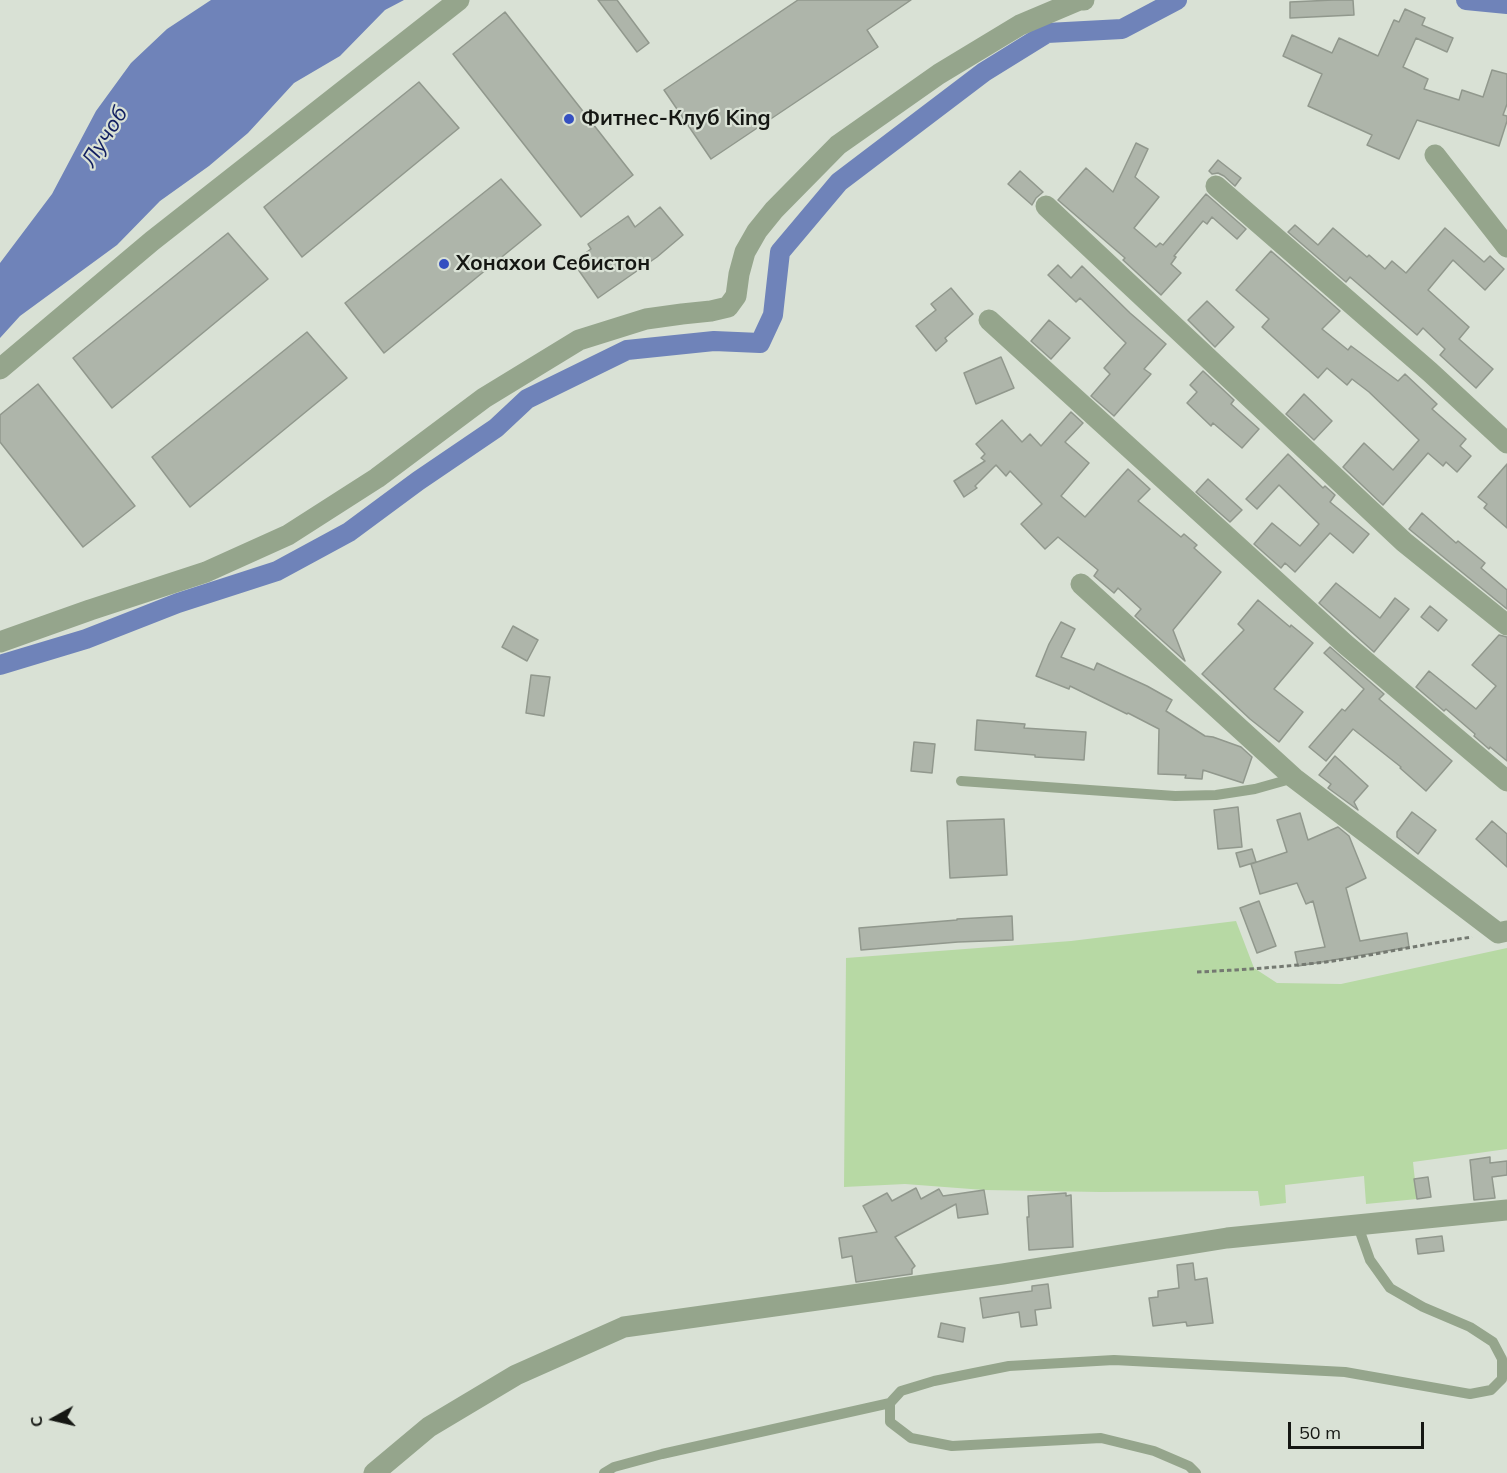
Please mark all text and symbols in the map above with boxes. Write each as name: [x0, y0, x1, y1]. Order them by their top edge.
water label: Лучоб: [76, 102, 134, 172]
place label: Фитнес-Клуб King: [581, 106, 771, 132]
marker: Фитнес-Клуб King: [562, 112, 576, 126]
place label: Хонахои Себистон: [456, 251, 650, 277]
marker: Хонахои Себистон: [437, 257, 451, 271]
north arrow: [24, 1389, 84, 1449]
scale bar: [1291, 1410, 1428, 1448]
text: С: [26, 1415, 47, 1428]
text: 50 m: [1299, 1421, 1341, 1444]

